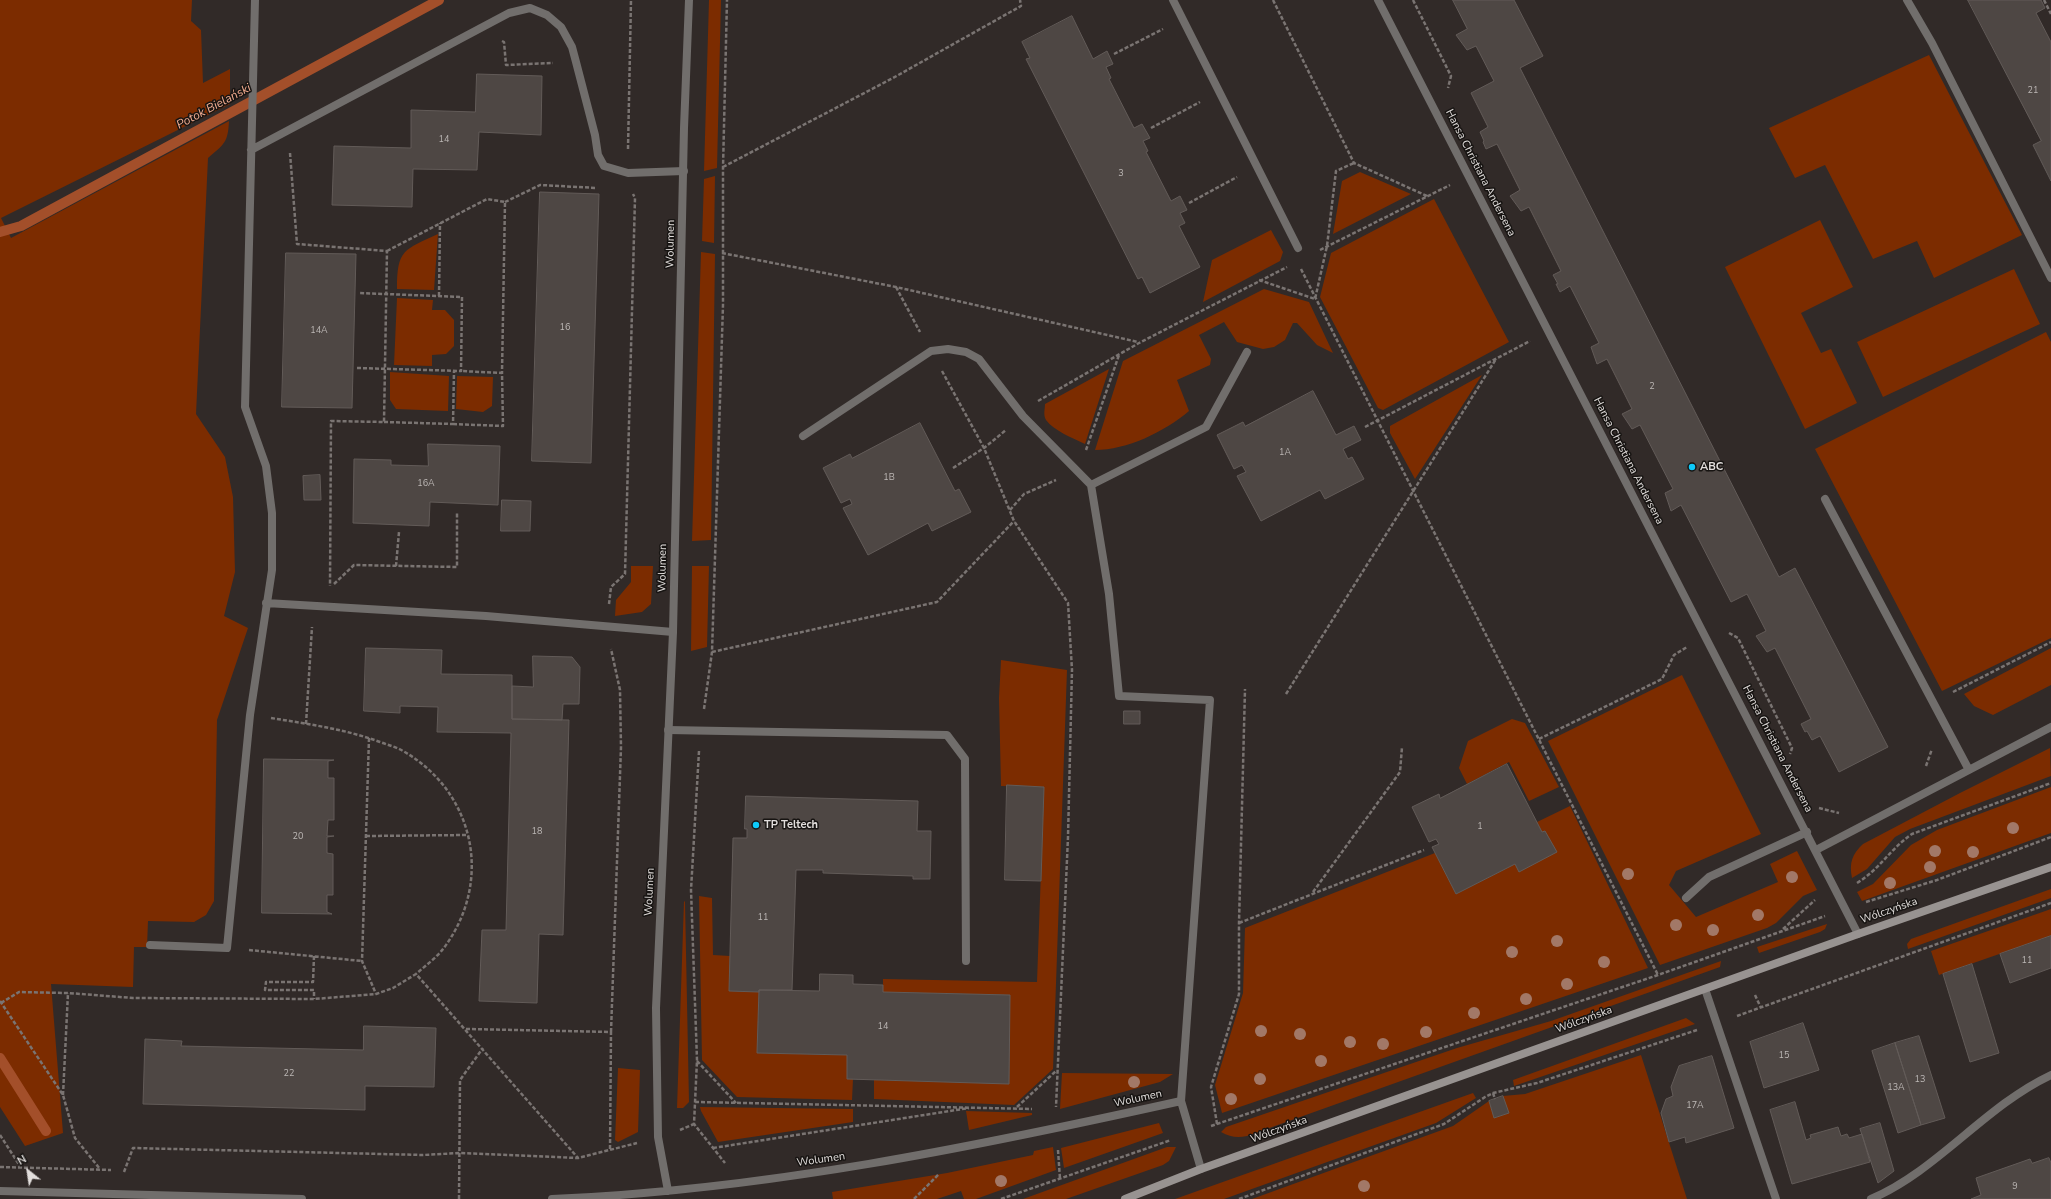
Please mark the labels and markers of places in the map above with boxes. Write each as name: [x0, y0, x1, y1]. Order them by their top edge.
place label: ABC: [1700, 460, 1723, 474]
marker: ABC: [1687, 462, 1697, 472]
place label: TP Teltech: [764, 818, 818, 832]
marker: TP Teltech: [751, 820, 761, 830]

